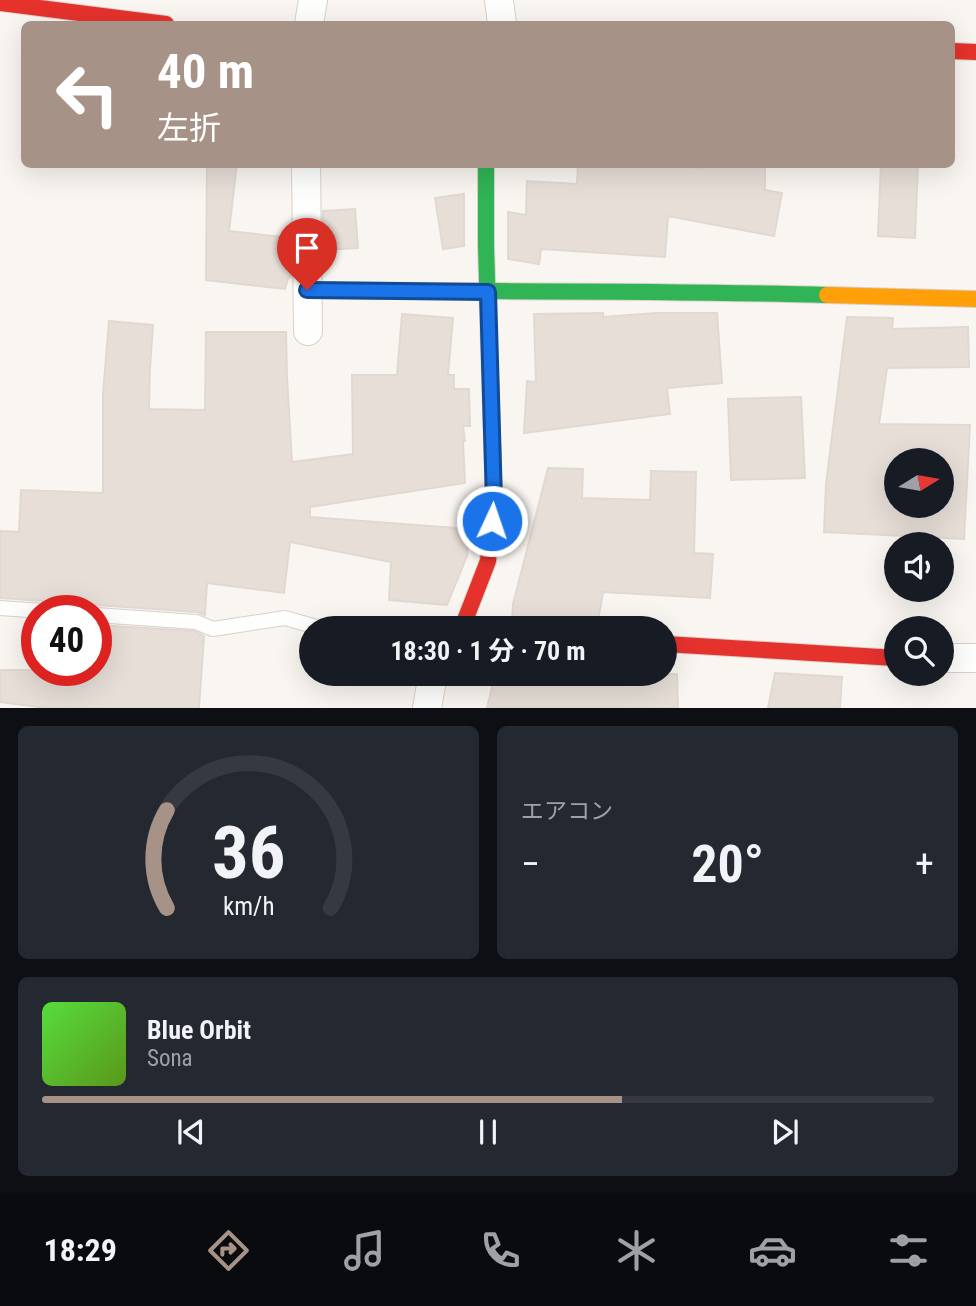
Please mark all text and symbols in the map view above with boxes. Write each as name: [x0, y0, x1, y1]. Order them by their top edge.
text: 40 m: [157, 43, 254, 100]
icon: left: [42, 49, 133, 140]
text: 左折: [157, 109, 221, 147]
pin: [277, 218, 337, 290]
icon: arrive: [288, 229, 326, 267]
north arrow: [884, 448, 954, 518]
map controls: [884, 448, 954, 686]
position arrow: [455, 484, 529, 558]
button: sound: [884, 532, 954, 602]
speed limit sign: 40: [21, 595, 112, 686]
button: search: [884, 616, 954, 686]
text: 18:30 · 1 分 · 70 m: [390, 636, 586, 666]
text: エアコン: [521, 798, 613, 825]
text: 36: [212, 811, 285, 897]
text: 20°: [691, 834, 764, 895]
text: −: [521, 842, 540, 886]
text: +: [915, 842, 934, 886]
text: km/h: [223, 892, 274, 921]
text: Blue Orbit: [147, 1015, 251, 1045]
text: Sona: [147, 1045, 193, 1072]
icon: previous: [172, 1113, 210, 1151]
icon: pause: [469, 1113, 507, 1151]
icon: next: [766, 1113, 804, 1151]
icon: directions: [204, 1226, 253, 1275]
icon: music: [340, 1226, 389, 1275]
icon: phone: [476, 1226, 525, 1275]
icon: climate: [612, 1226, 661, 1275]
icon: car: [748, 1226, 797, 1275]
icon: filters: [884, 1226, 933, 1275]
text: 18:29: [43, 1231, 117, 1269]

